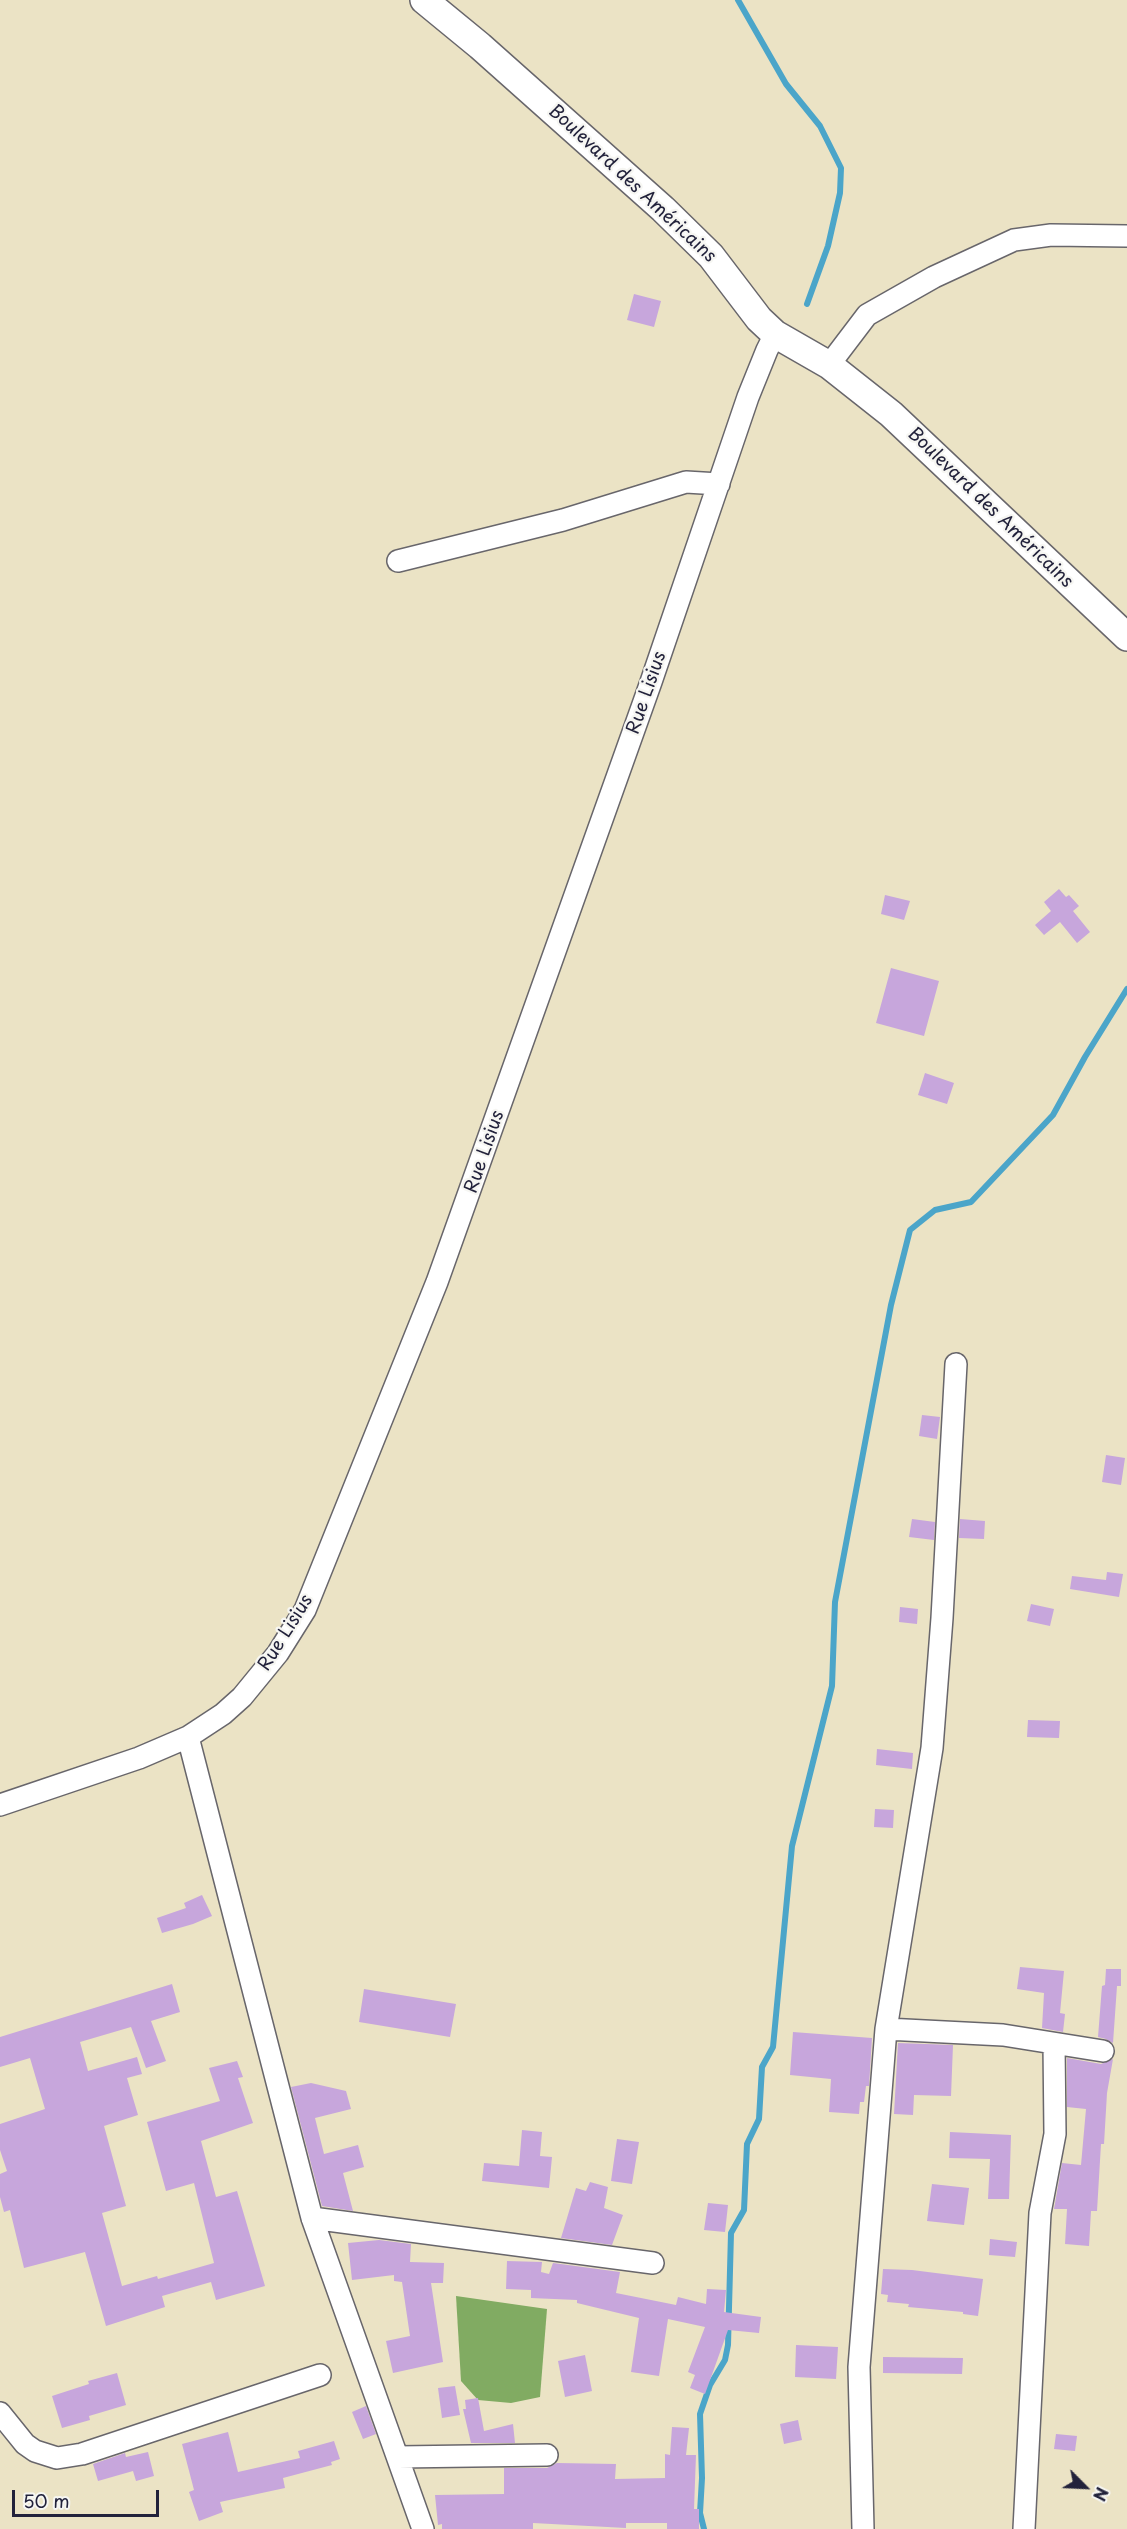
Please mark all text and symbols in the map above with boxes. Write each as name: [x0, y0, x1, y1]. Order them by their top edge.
street label: Boulevard des Américains: [544, 101, 720, 267]
street label: Boulevard des Américains: [903, 423, 1077, 593]
street label: Rue Lisius: [623, 649, 671, 737]
street label: Rue Lisius: [461, 1108, 509, 1196]
street label: Rue Lisius: [254, 1591, 318, 1675]
north arrow: [1055, 2457, 1115, 2517]
scale bar: [15, 2478, 162, 2516]
text: N: [1088, 2484, 1115, 2505]
text: 50 m: [23, 2487, 70, 2514]

